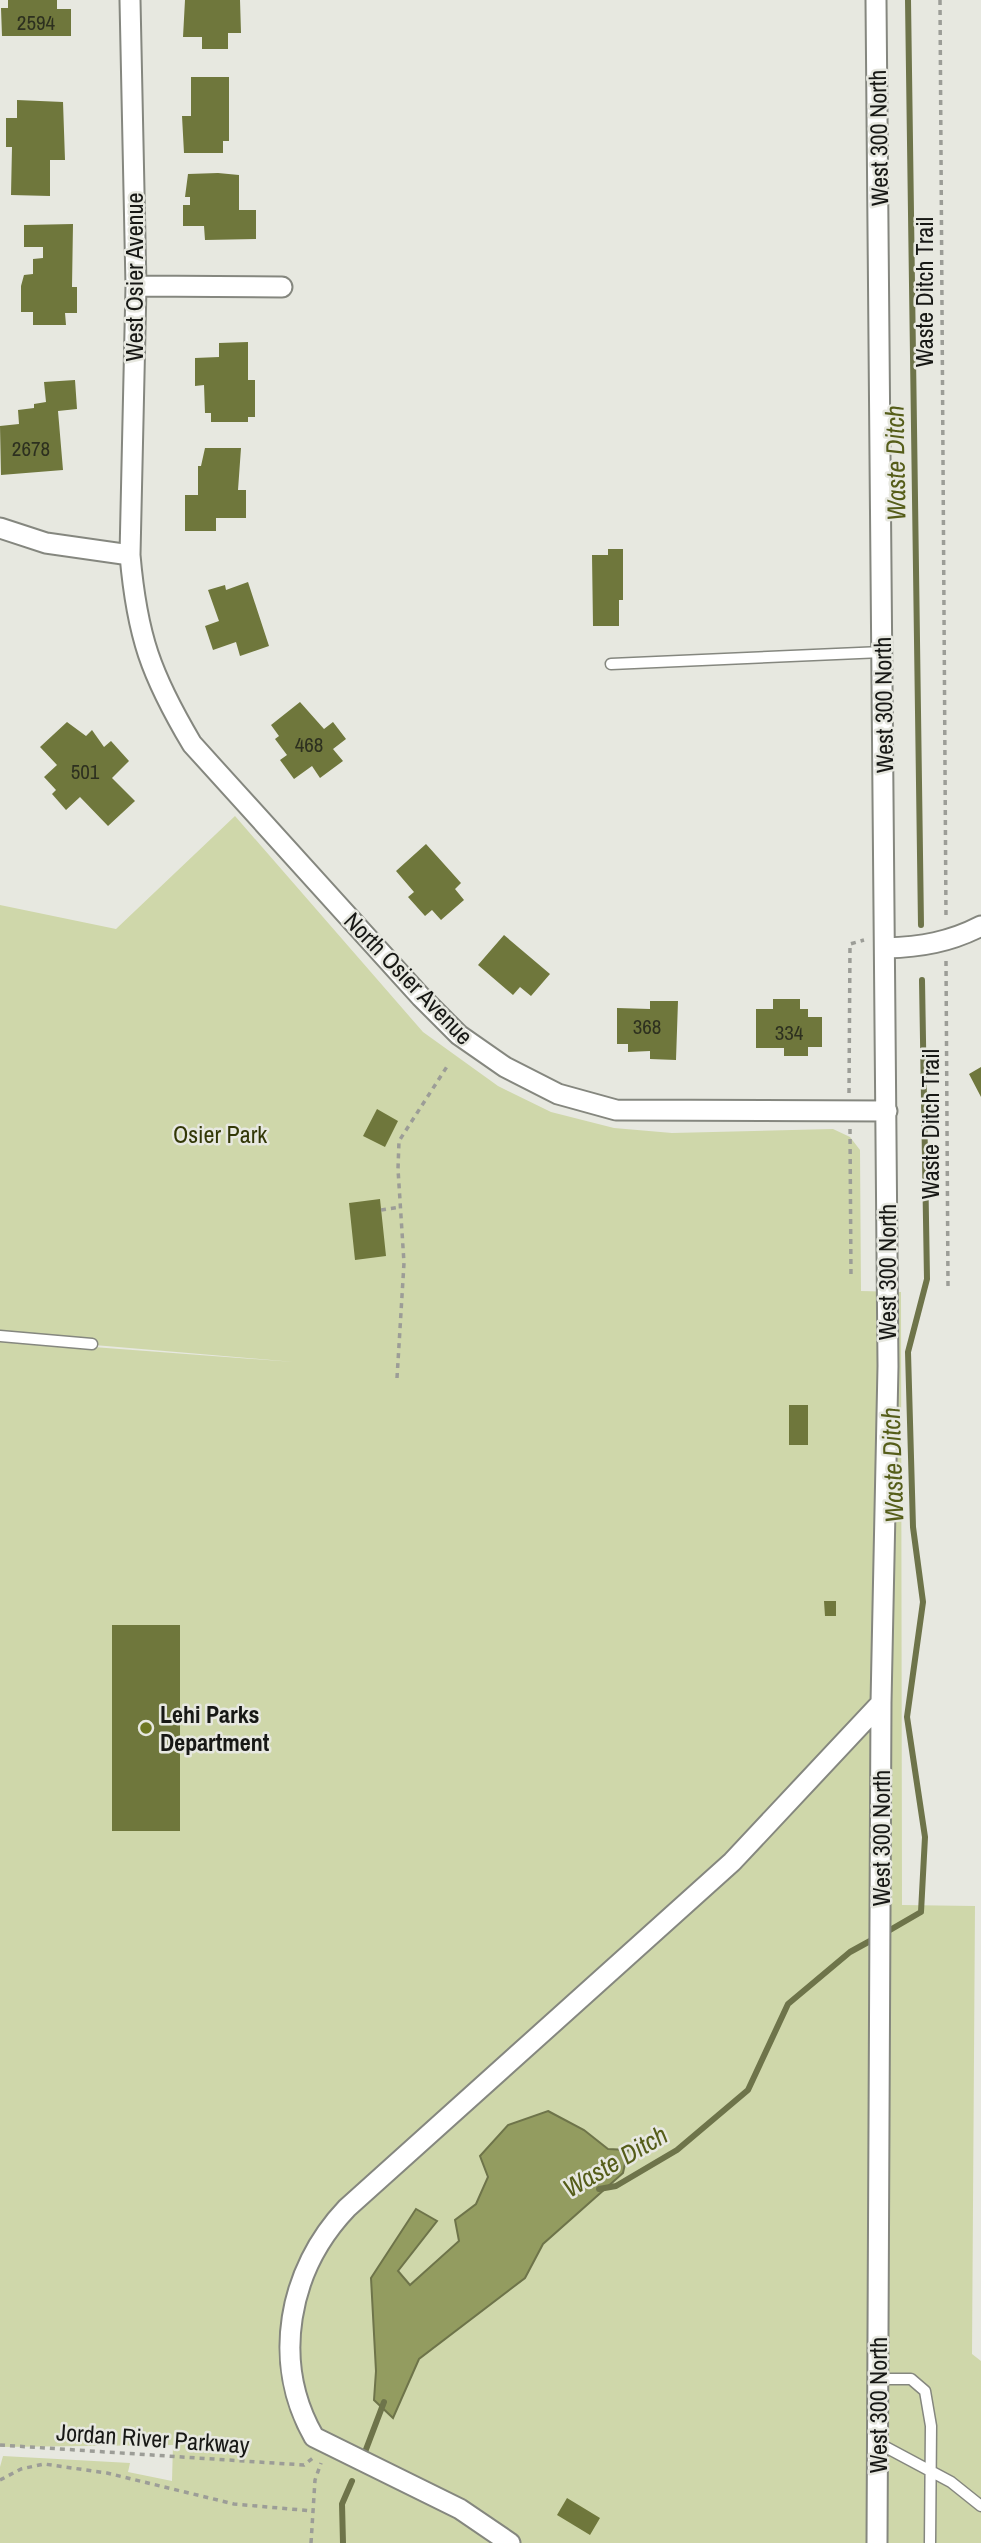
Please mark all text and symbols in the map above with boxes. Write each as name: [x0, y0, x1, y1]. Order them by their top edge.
house number: 2594: [17, 8, 56, 37]
street label: West 300 North: [861, 70, 895, 206]
street label: West Osier Avenue: [118, 193, 150, 361]
street label: Waste Ditch Trail: [908, 217, 940, 367]
water label: Waste Ditch: [876, 405, 914, 521]
house number: 2678: [12, 434, 50, 463]
street label: West 300 North: [866, 637, 900, 773]
house number: 468: [295, 730, 323, 759]
house number: 501: [71, 757, 100, 786]
street label: North Osier Avenue: [338, 905, 480, 1051]
house number: 368: [633, 1012, 661, 1041]
house number: 334: [775, 1018, 804, 1047]
street label: Waste Ditch Trail: [914, 1049, 946, 1199]
park label: Osier Park: [173, 1118, 267, 1150]
street label: West 300 North: [871, 1204, 903, 1340]
water label: Waste Ditch: [872, 1407, 912, 1523]
place label: Lehi Parks Department: [160, 1698, 270, 1758]
marker: Lehi Parks Department: [138, 1720, 154, 1736]
street label: West 300 North: [865, 1770, 897, 1906]
water label: Waste Ditch: [556, 2117, 674, 2205]
street label: West 300 North: [862, 2337, 894, 2473]
street label: Jordan River Parkway: [55, 2415, 251, 2461]

